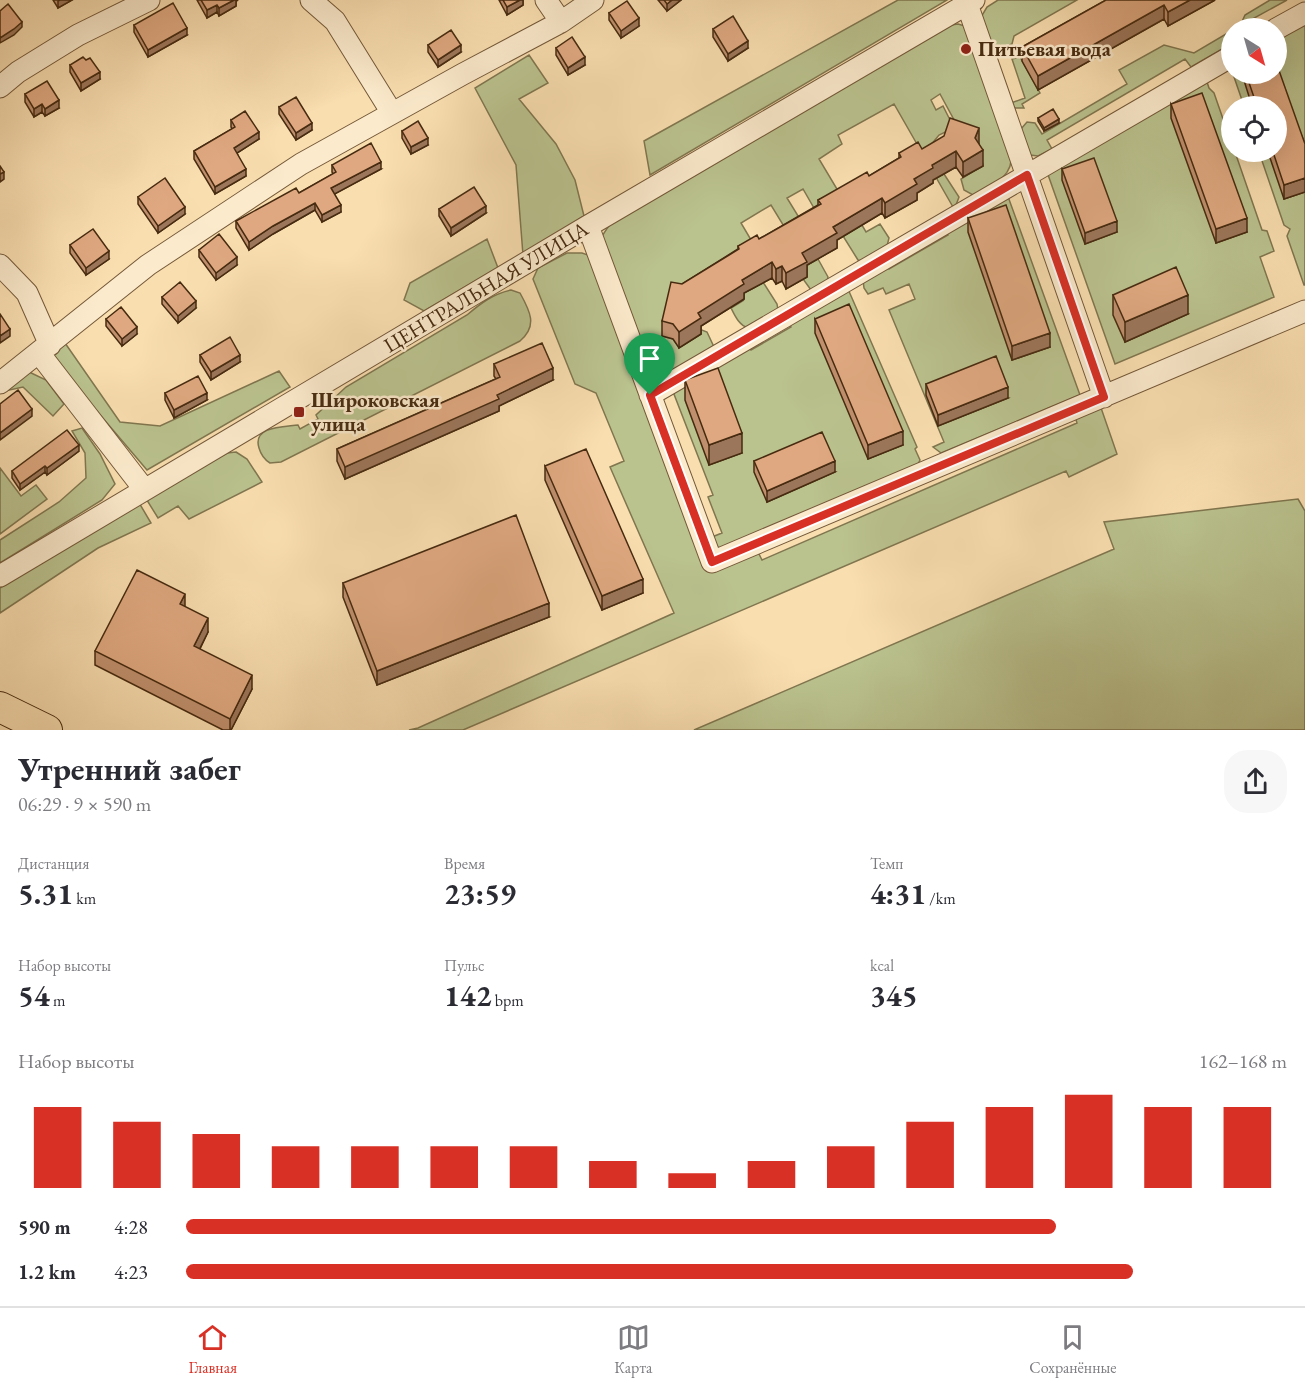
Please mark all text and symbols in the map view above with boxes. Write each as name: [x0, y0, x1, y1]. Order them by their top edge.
north arrow: [1221, 18, 1287, 84]
map controls: [1221, 18, 1287, 162]
place label: Питьевая вода: [978, 35, 1112, 62]
marker: Питьевая вода: [959, 42, 973, 56]
button: locate: [1221, 96, 1287, 162]
street label: ЦЕНТРАЛЬНАЯ УЛИЦА: [378, 214, 594, 358]
pin: [624, 333, 675, 395]
icon: arrive: [633, 342, 666, 375]
place label: Широковская улица: [311, 386, 440, 437]
marker: Широковская улица: [292, 405, 306, 419]
text: Утренний забег: [18, 747, 241, 790]
button: share: [1224, 750, 1287, 813]
text: 06:29 · 9 × 590 m: [18, 791, 151, 817]
text: Дистанция: [18, 853, 89, 874]
text: Время: [444, 853, 485, 874]
text: Темп: [870, 853, 903, 874]
text: 5.31: [18, 874, 73, 913]
text: 23:59: [444, 874, 516, 913]
text: 4:31: [870, 874, 926, 913]
text: km: [73, 888, 96, 909]
text: /km: [926, 888, 956, 909]
text: Набор высоты: [18, 955, 111, 976]
text: Пульс: [444, 955, 485, 976]
text: kcal: [870, 955, 894, 976]
text: 54: [18, 976, 50, 1015]
text: 142: [444, 976, 492, 1015]
text: 345: [870, 976, 918, 1015]
text: m: [50, 990, 65, 1011]
text: bpm: [492, 990, 524, 1011]
text: Набор высоты: [18, 1048, 134, 1074]
text: 162–168 m: [1199, 1048, 1287, 1074]
text: 590 m: [18, 1214, 71, 1240]
text: 4:28: [114, 1214, 148, 1240]
text: 1.2 km: [18, 1259, 76, 1285]
text: 4:23: [114, 1259, 148, 1285]
tab: Главная: [188, 1321, 237, 1378]
tab: Карта: [614, 1321, 652, 1378]
tab: Сохранённые: [1029, 1321, 1117, 1378]

